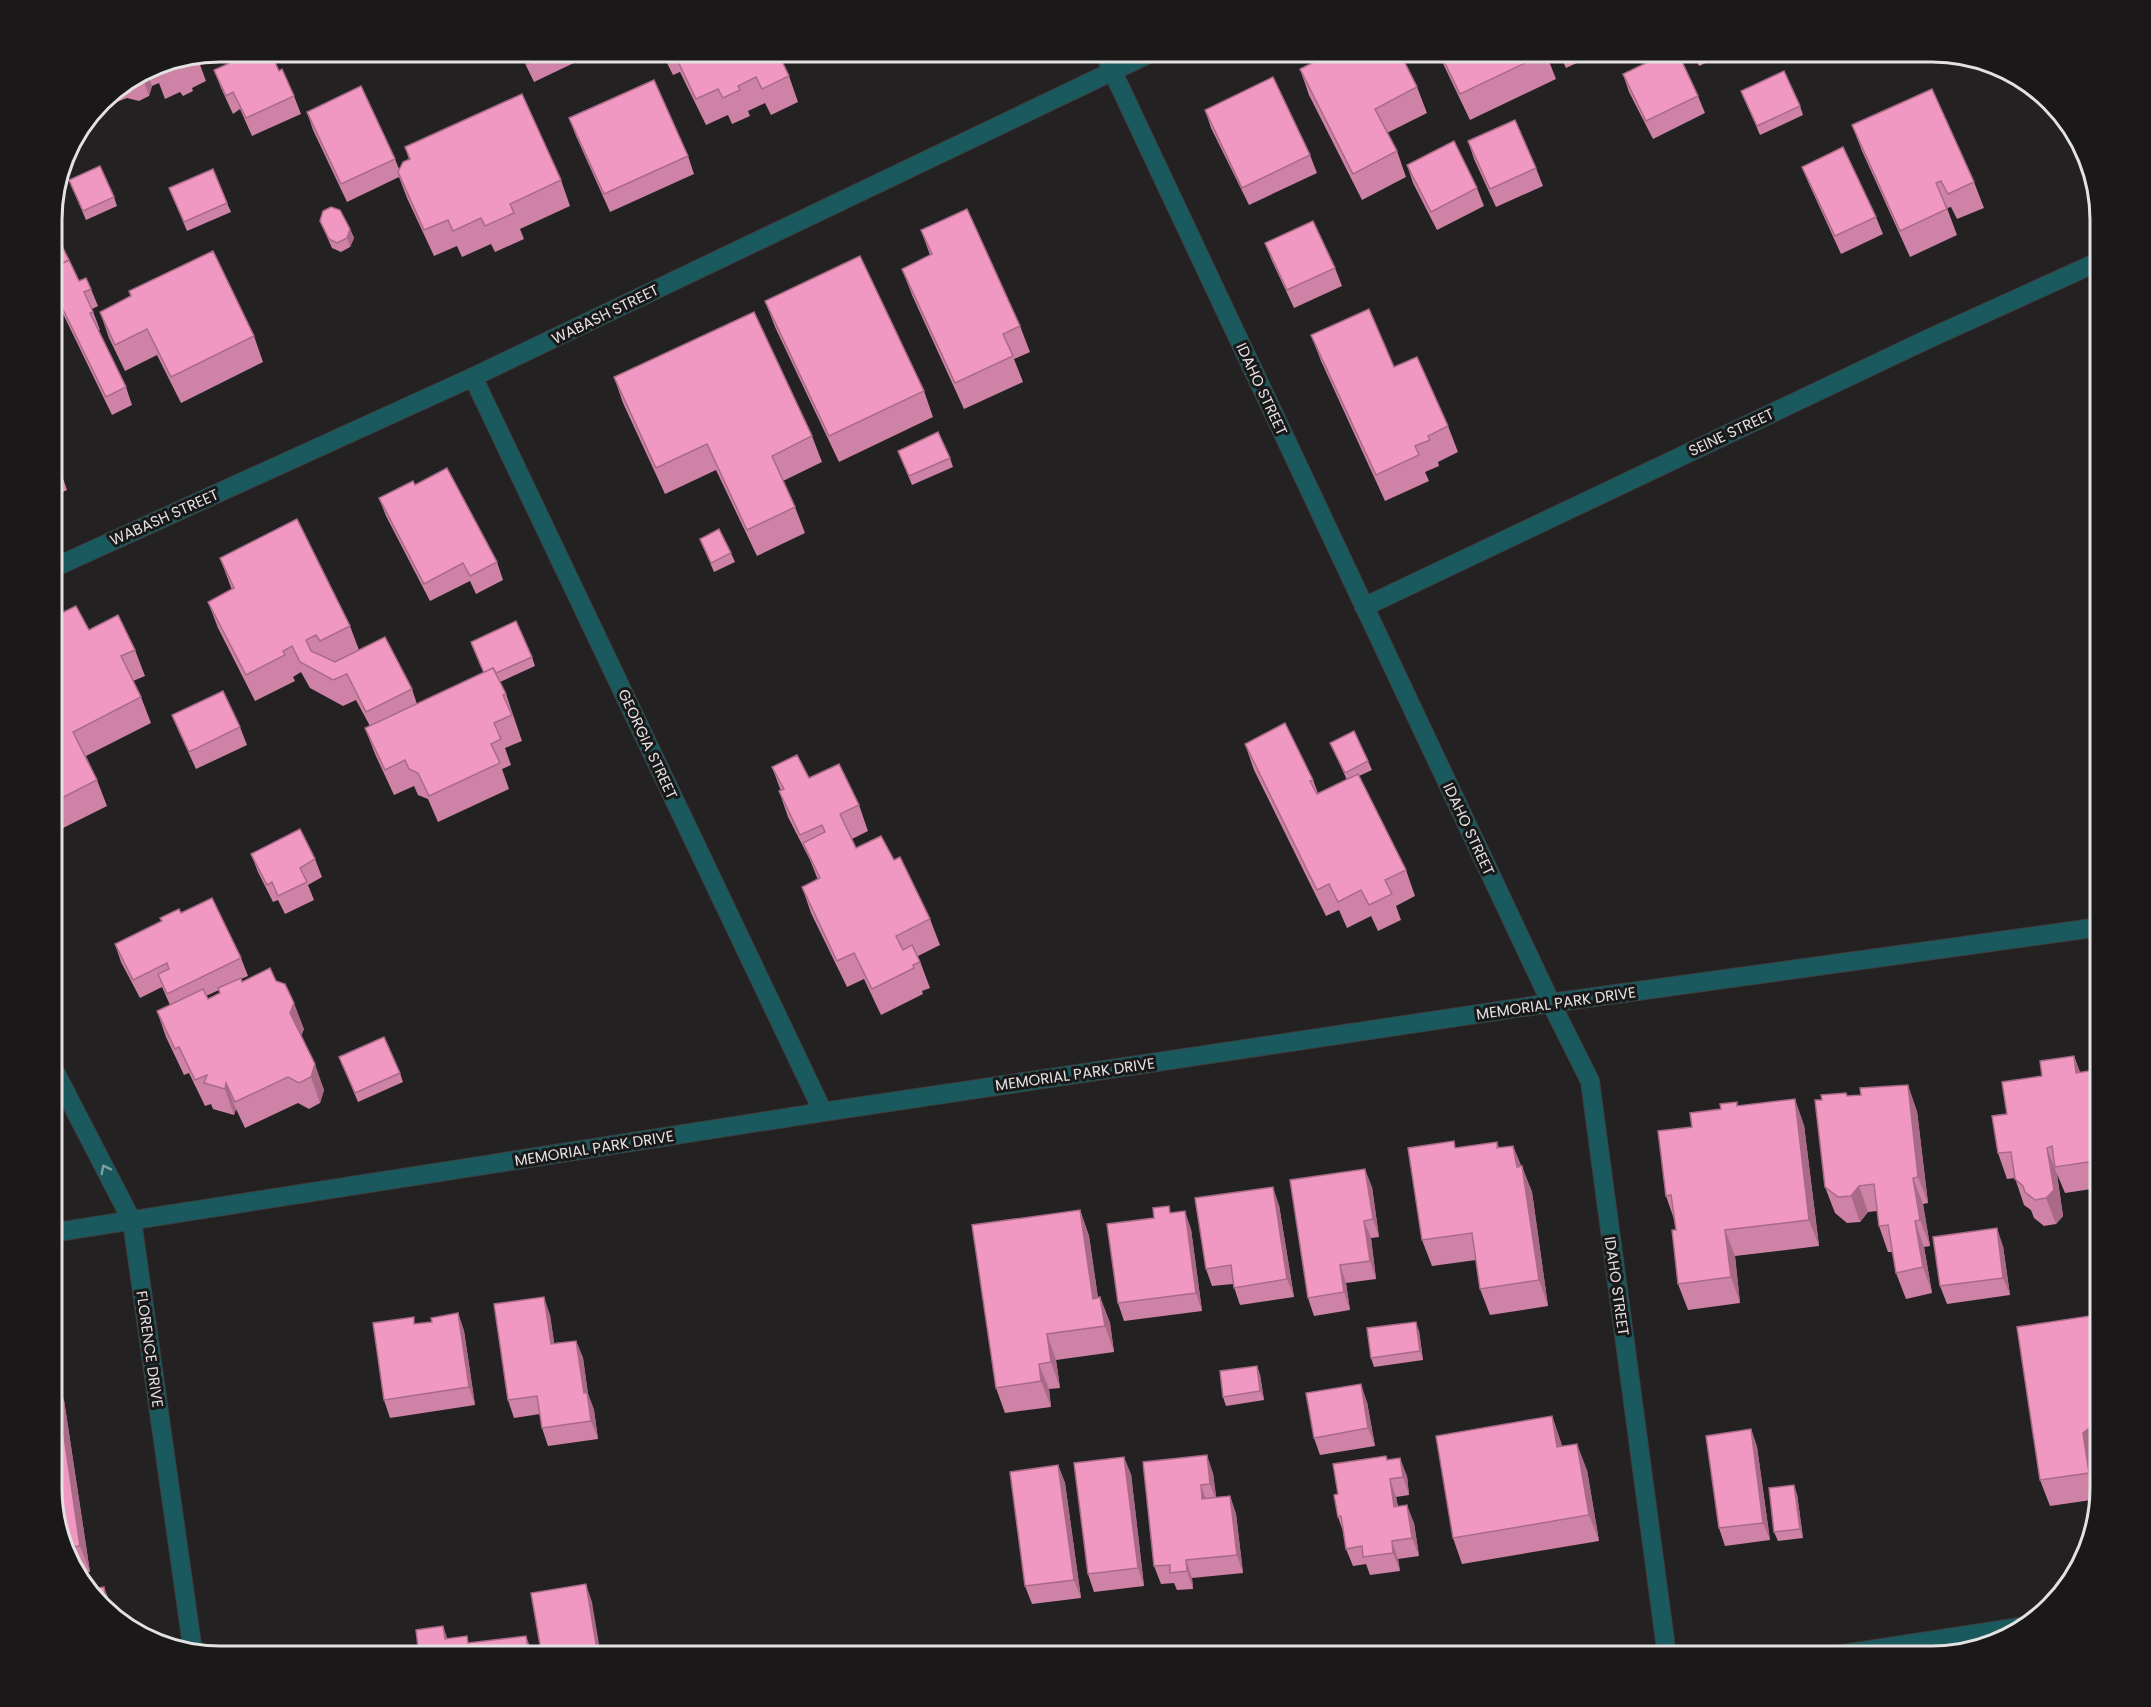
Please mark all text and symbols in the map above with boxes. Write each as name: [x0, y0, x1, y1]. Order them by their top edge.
street label: WABASH STREET: [548, 279, 662, 349]
street label: IDAHO STREET: [1231, 339, 1293, 439]
street label: SEINE STREET: [1685, 403, 1777, 461]
street label: WABASH STREET: [106, 484, 222, 550]
street label: GEORGIA STREET: [613, 686, 683, 802]
street label: IDAHO STREET: [1438, 779, 1500, 879]
street label: MEMORIAL PARK DRIVE: [1475, 981, 1637, 1025]
street label: MEMORIAL PARK DRIVE: [994, 1052, 1156, 1096]
street label: MEMORIAL PARK DRIVE: [513, 1125, 675, 1171]
one-way arrow: [101, 1165, 112, 1176]
street label: IDAHO STREET: [1600, 1235, 1634, 1337]
street label: FLORENCE DRIVE: [131, 1289, 169, 1409]

